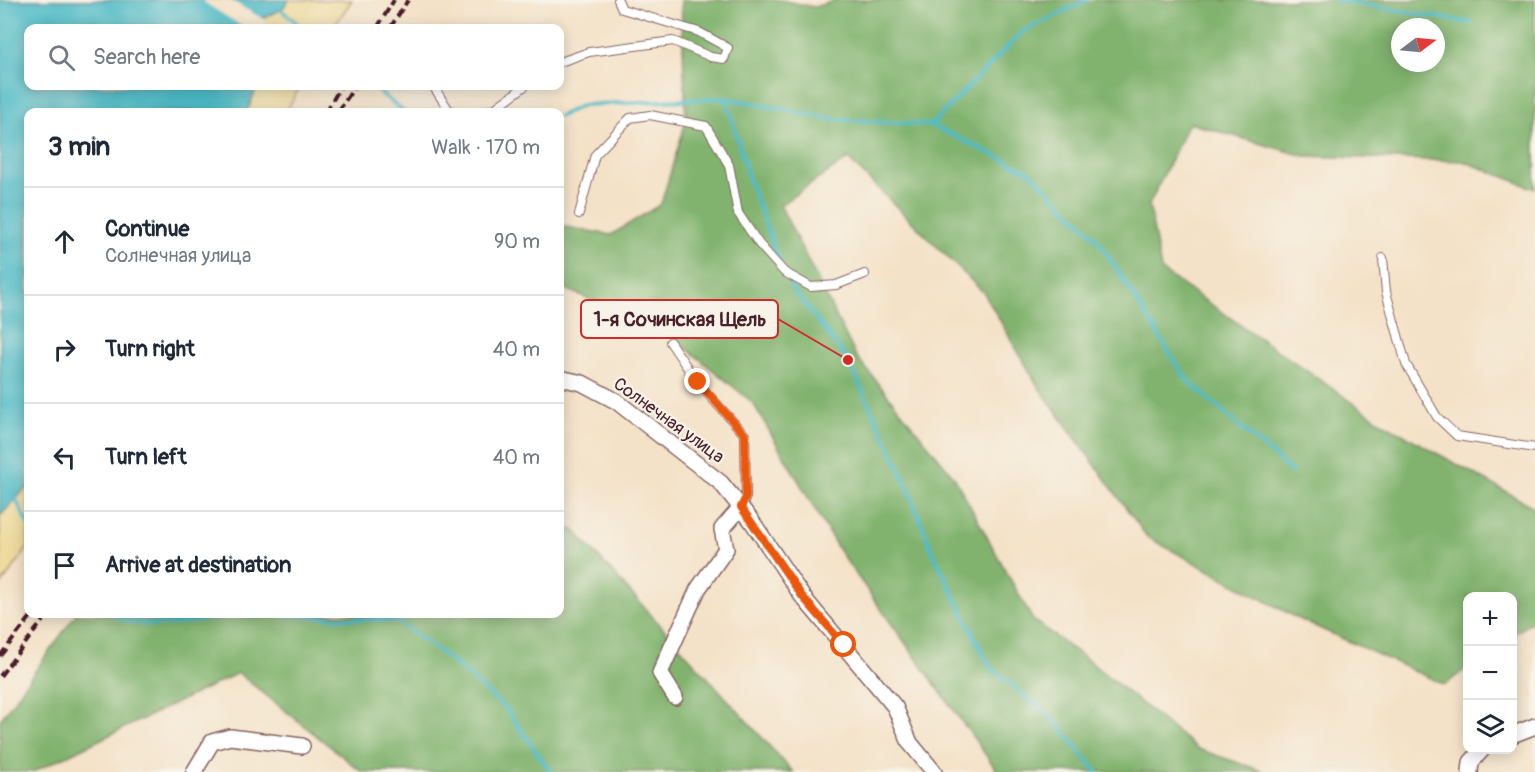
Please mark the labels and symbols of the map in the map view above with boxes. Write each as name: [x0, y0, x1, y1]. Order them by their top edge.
north arrow: [1391, 18, 1445, 72]
callout: 1-я Сочинская Щель: [581, 300, 778, 338]
text: 1-я Сочинская Щель: [593, 307, 767, 332]
route end: [684, 368, 710, 394]
street label: Солнечная улица: [609, 372, 729, 468]
route start: [830, 631, 856, 657]

